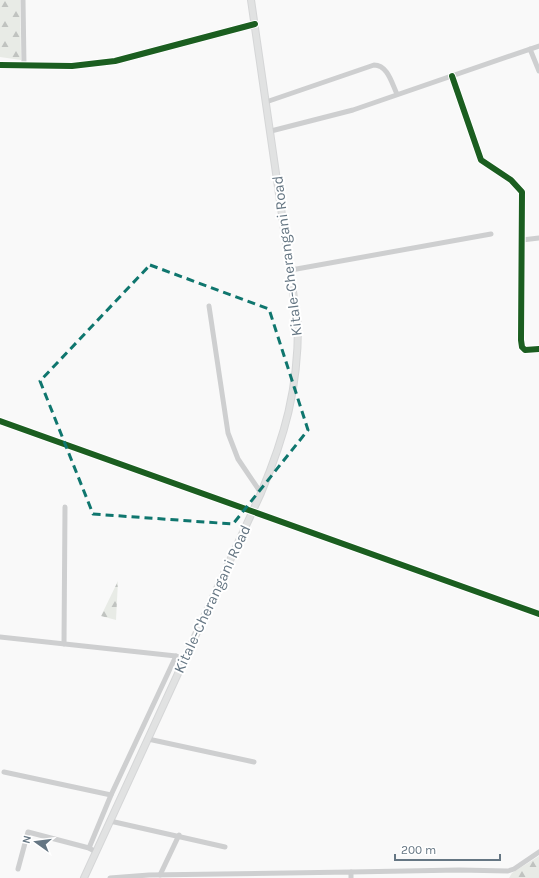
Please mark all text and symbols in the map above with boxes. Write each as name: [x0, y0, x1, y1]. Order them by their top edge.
street label: Kitale-Cherangani Road: [268, 175, 306, 337]
street label: Kitale-Cherangani Road: [170, 522, 254, 676]
north arrow: [16, 822, 56, 862]
text: N: [20, 834, 34, 845]
scale bar: [395, 836, 500, 862]
text: 200 m: [401, 843, 436, 857]

